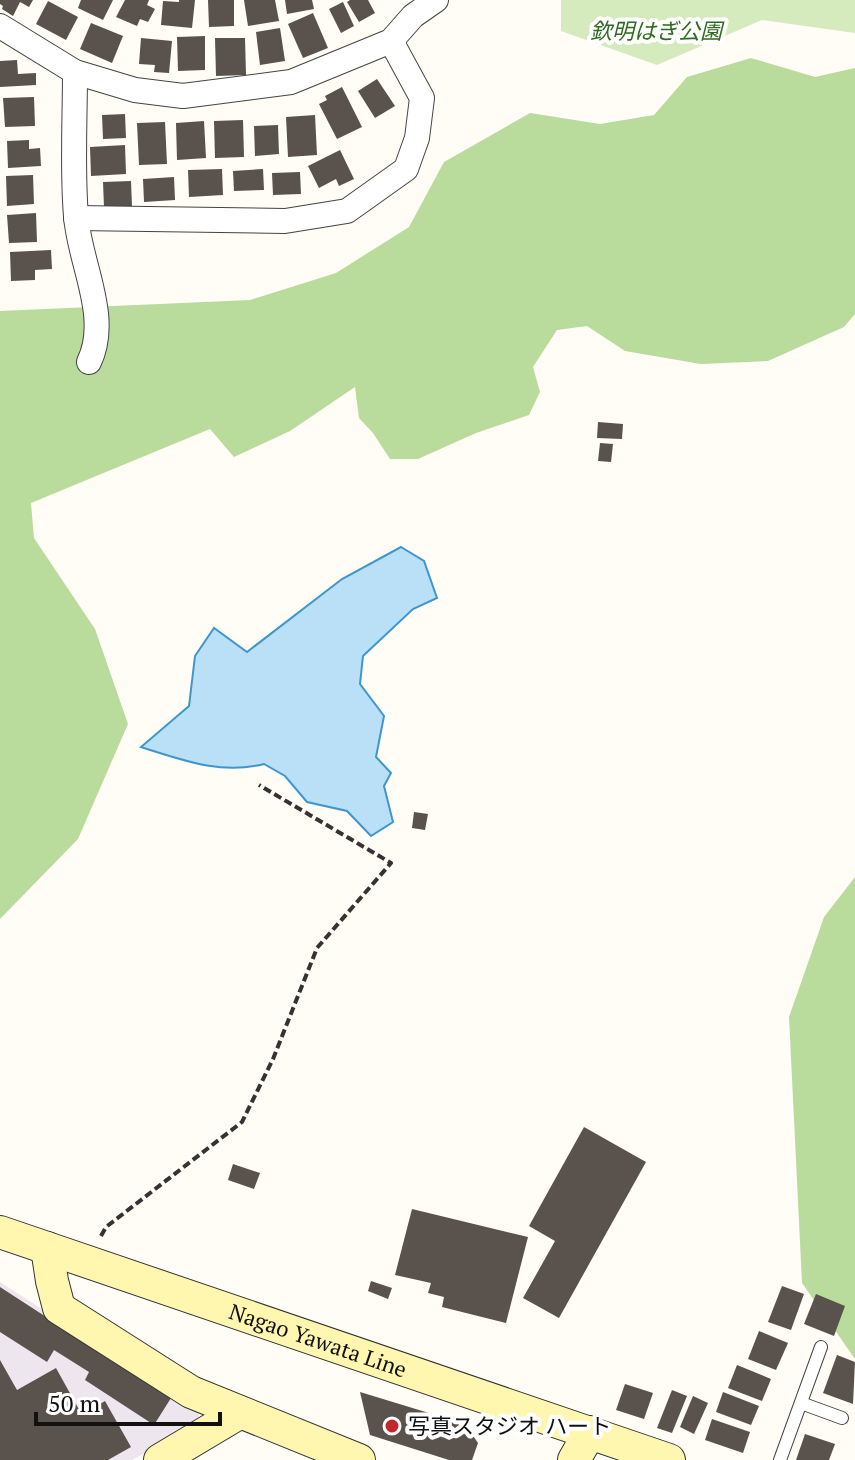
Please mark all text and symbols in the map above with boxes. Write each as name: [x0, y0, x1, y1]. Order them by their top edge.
park label: 欽明はぎ公園: [590, 16, 725, 45]
street label: Nagao Yawata Line: [226, 1296, 411, 1384]
scale bar: [36, 1376, 220, 1426]
text: 50 m: [48, 1387, 100, 1419]
place label: 写真スタジオ ハート: [408, 1411, 611, 1440]
marker: 写真スタジオ ハート: [383, 1417, 401, 1435]

